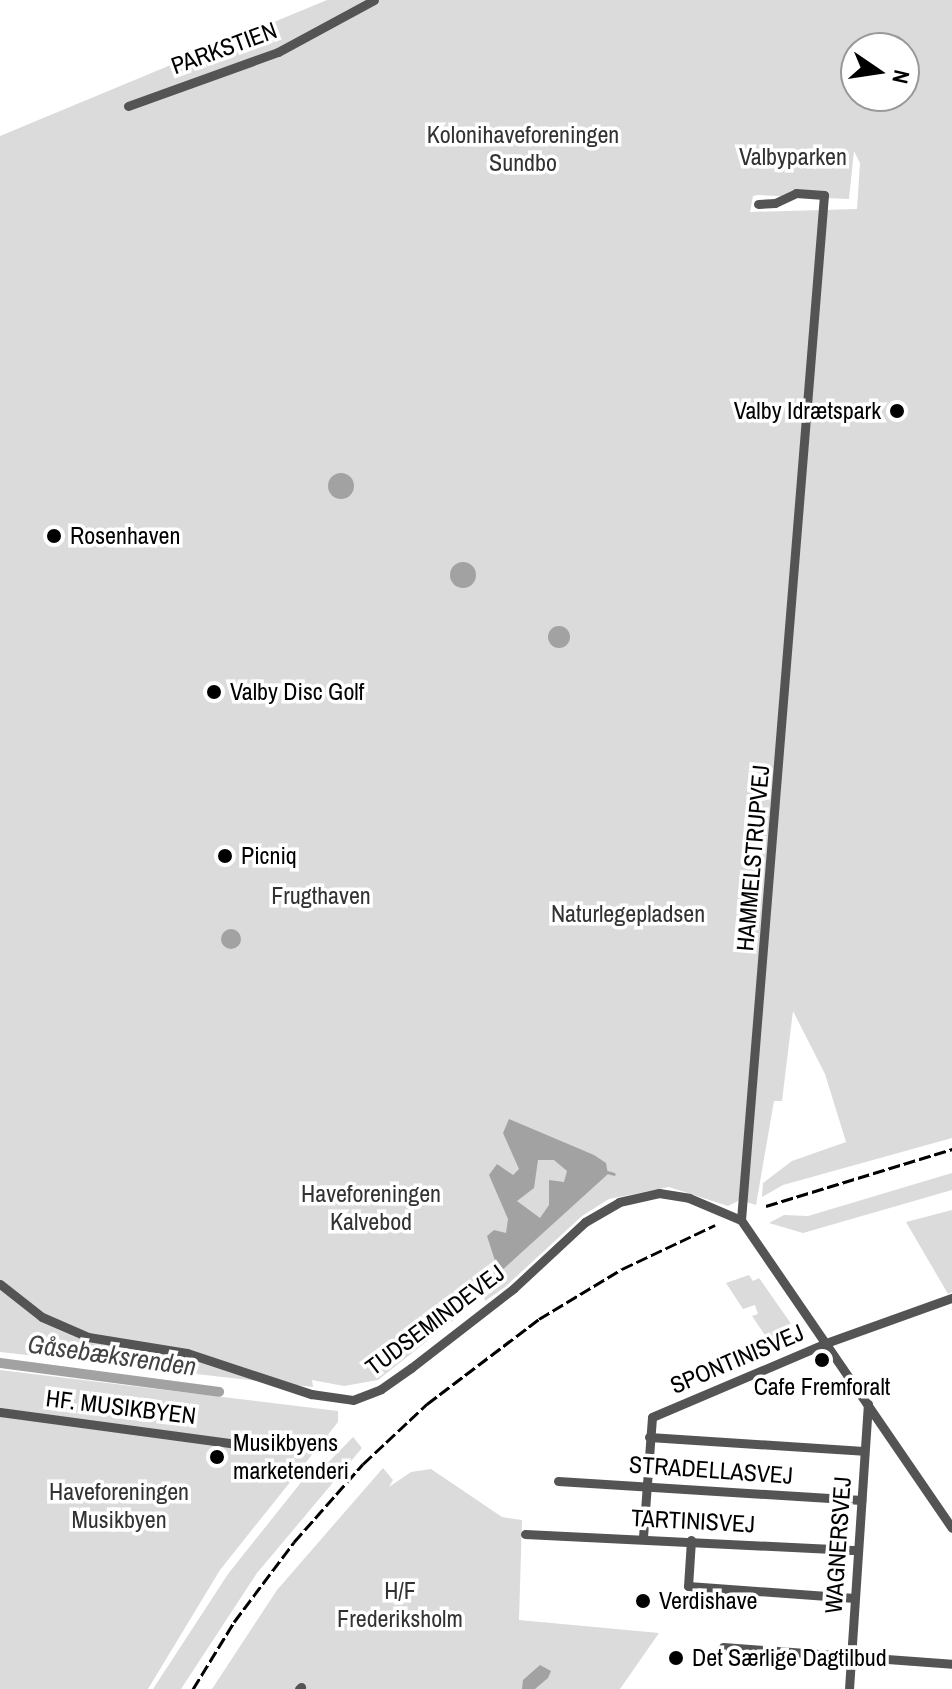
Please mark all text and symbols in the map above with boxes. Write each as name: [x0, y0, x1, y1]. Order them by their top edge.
street label: PARKSTIEN: [167, 16, 281, 80]
north arrow: [840, 32, 920, 112]
text: N: [885, 67, 918, 87]
park label: Kolonihaveforeningen Sundbo: [427, 121, 619, 177]
park label: Valbyparken: [739, 143, 847, 171]
place label: Valby Idrætspark: [734, 397, 881, 425]
marker: Valby Idrætspark: [888, 402, 906, 420]
place label: Rosenhaven: [70, 522, 180, 550]
marker: Rosenhaven: [45, 527, 63, 545]
place label: Valby Disc Golf: [230, 678, 364, 706]
marker: Valby Disc Golf: [205, 683, 223, 701]
street label: HAMMELSTRUPVEJ: [731, 764, 775, 952]
place label: Picniq: [241, 842, 297, 870]
marker: Picniq: [216, 847, 234, 865]
park label: Frugthaven: [271, 882, 371, 910]
park label: Naturlegepladsen: [551, 900, 705, 928]
park label: Haveforeningen Kalvebod: [301, 1180, 441, 1236]
street label: TUDSEMINDEVEJ: [360, 1258, 510, 1382]
street label: SPONTINISVEJ: [666, 1318, 808, 1400]
water label: Gåsebæksrenden: [26, 1328, 198, 1382]
marker: Cafe Fremforalt: [813, 1351, 831, 1369]
place label: Cafe Fremforalt: [754, 1373, 890, 1401]
street label: HF. MUSIKBYEN: [44, 1384, 198, 1430]
place label: Musikbyens marketenderi: [233, 1429, 349, 1485]
marker: Musikbyens marketenderi: [208, 1448, 226, 1466]
street label: STRADELLASVEJ: [628, 1450, 794, 1490]
street label: WAGNERSVEJ: [819, 1476, 857, 1614]
park label: Haveforeningen Musikbyen: [49, 1478, 189, 1534]
street label: TARTINISVEJ: [630, 1503, 756, 1539]
park label: H/F Frederiksholm: [337, 1577, 463, 1633]
place label: Verdishave: [659, 1587, 757, 1615]
marker: Verdishave: [634, 1592, 652, 1610]
place label: Det Særlige Dagtilbud: [692, 1644, 887, 1672]
marker: Det Særlige Dagtilbud: [667, 1649, 685, 1667]

